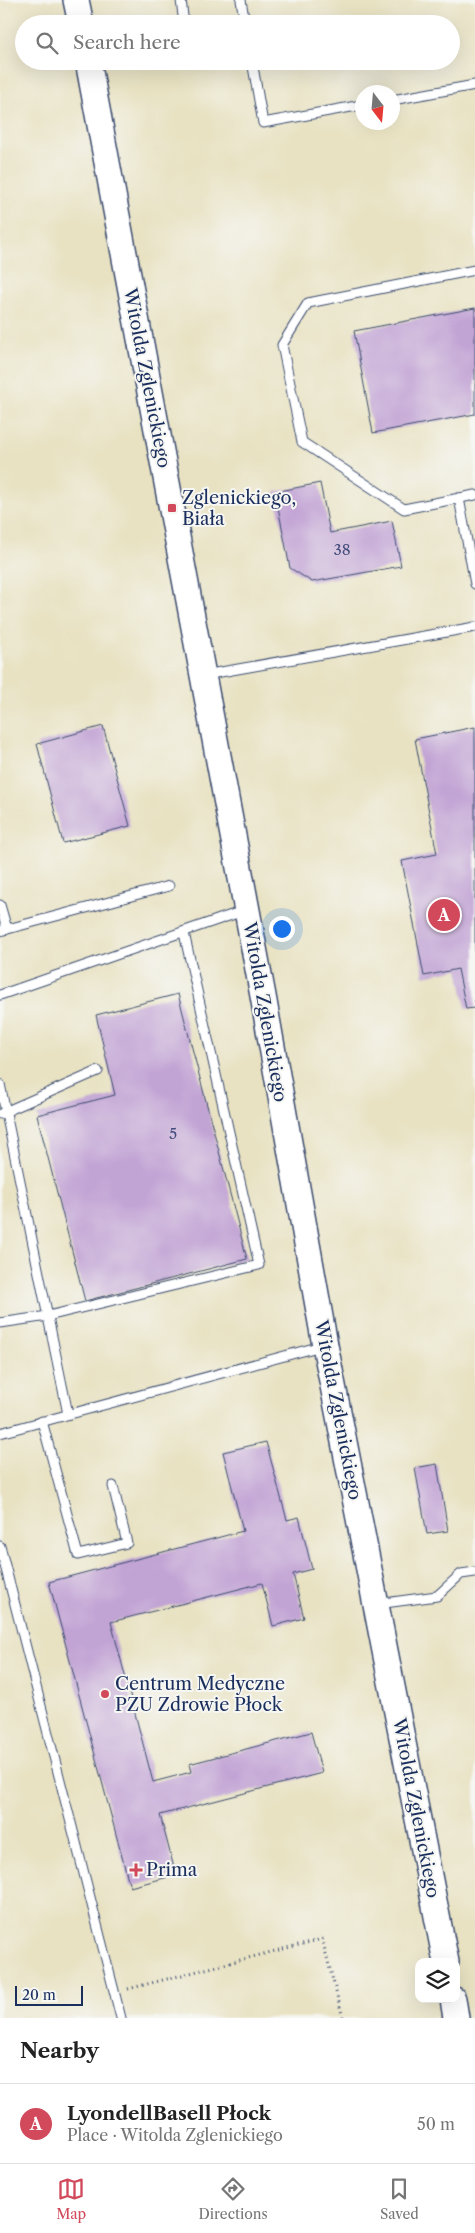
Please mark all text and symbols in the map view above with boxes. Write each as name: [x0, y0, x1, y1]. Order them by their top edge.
search box: [15, 15, 460, 70]
icon: search: [33, 29, 61, 57]
text: Search here: [73, 31, 181, 54]
north arrow: [355, 85, 400, 130]
street label: Witolda Zglenickiego: [119, 285, 175, 470]
place label: Zglenickiego, Biała: [182, 487, 296, 530]
marker: Zglenickiego, Biała: [166, 502, 178, 514]
house number: 38: [333, 540, 351, 559]
pin: A: [428, 896, 460, 934]
your location: [269, 916, 295, 942]
street label: Witolda Zglenickiego: [238, 919, 292, 1104]
house number: 5: [169, 1124, 177, 1143]
street label: Witolda Zglenickiego: [310, 1317, 366, 1502]
place label: Centrum Medyczne PZU Zdrowie Płock: [115, 1673, 285, 1716]
marker: Centrum Medyczne PZU Zdrowie Płock: [99, 1688, 111, 1700]
street label: Witolda Zglenickiego: [388, 1715, 444, 1900]
place label: Prima: [146, 1859, 198, 1881]
marker: Prima: [130, 1864, 142, 1876]
map controls: [415, 1958, 460, 2003]
button: layers: [415, 1958, 460, 2003]
scale bar: [15, 1983, 82, 2006]
text: 20 m: [22, 1986, 56, 2004]
text: Nearby: [20, 2038, 99, 2063]
text: LyondellBasell Płock: [67, 2102, 271, 2125]
text: A: [30, 2114, 42, 2134]
text: 50 m: [417, 2114, 455, 2134]
text: Place · Witolda Zglenickiego: [67, 2125, 283, 2145]
tab: Map: [56, 2175, 86, 2223]
tab: Directions: [198, 2175, 268, 2223]
tab: Saved: [380, 2175, 419, 2223]

